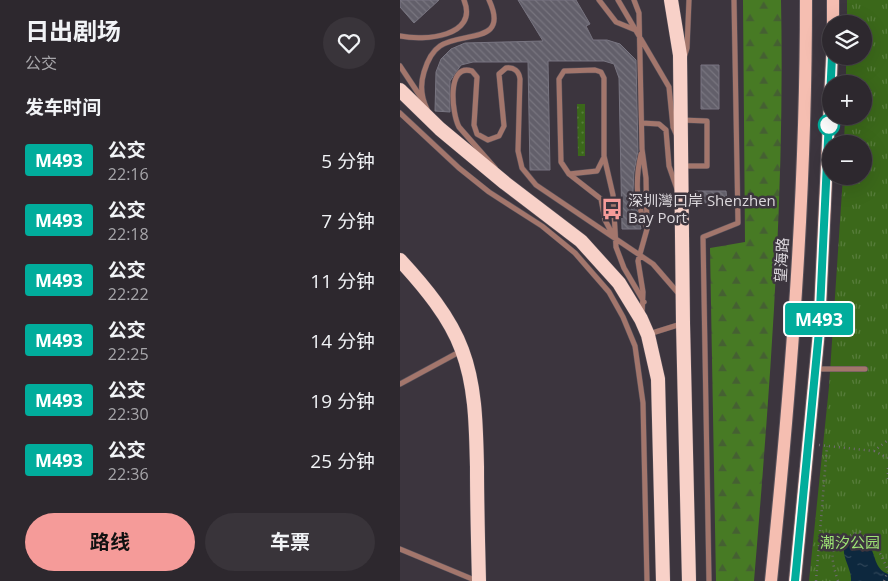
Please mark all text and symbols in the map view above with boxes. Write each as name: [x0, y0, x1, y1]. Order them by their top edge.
text: 日出剧场: [25, 14, 121, 47]
map controls: [822, 15, 872, 185]
button: layers: [822, 15, 872, 65]
button: heart: [323, 17, 375, 69]
text: 公交: [25, 52, 57, 74]
button: +: [822, 75, 872, 125]
text: 发车时间: [25, 94, 101, 120]
unlabelled marker: [818, 114, 840, 136]
button: −: [822, 135, 872, 185]
text: 公交: [108, 137, 146, 163]
text: M493: [35, 148, 83, 172]
text: 5 分钟: [321, 148, 375, 174]
text: 22:16: [108, 163, 149, 185]
place label: 深圳灣口岸 Shenzhen Bay Port: [628, 190, 776, 227]
bus stop icon: 深圳灣口岸 Shenzhen Bay Port: [599, 196, 625, 222]
text: 公交: [108, 197, 146, 223]
text: M493: [35, 208, 83, 232]
text: 7 分钟: [321, 208, 375, 234]
text: 22:18: [108, 223, 149, 245]
street label: 望海路: [770, 237, 792, 283]
text: 公交: [108, 257, 146, 283]
text: M493: [35, 268, 83, 292]
text: 11 分钟: [310, 268, 375, 294]
text: 22:22: [108, 283, 149, 305]
line badge: M493: [784, 303, 854, 335]
text: M493: [795, 307, 843, 331]
text: 公交: [108, 317, 146, 343]
text: M493: [35, 328, 83, 352]
text: 14 分钟: [310, 328, 375, 354]
text: 22:25: [108, 343, 149, 365]
text: 公交: [108, 377, 146, 403]
text: M493: [35, 388, 83, 412]
text: 19 分钟: [310, 388, 375, 414]
text: 22:30: [108, 403, 149, 425]
text: 公交: [108, 437, 146, 463]
text: M493: [35, 448, 83, 472]
text: 25 分钟: [310, 448, 375, 474]
text: 22:36: [108, 463, 149, 485]
button: 路线: [25, 513, 195, 571]
button: 车票: [205, 513, 375, 571]
park label: 潮汐公园: [820, 532, 880, 552]

